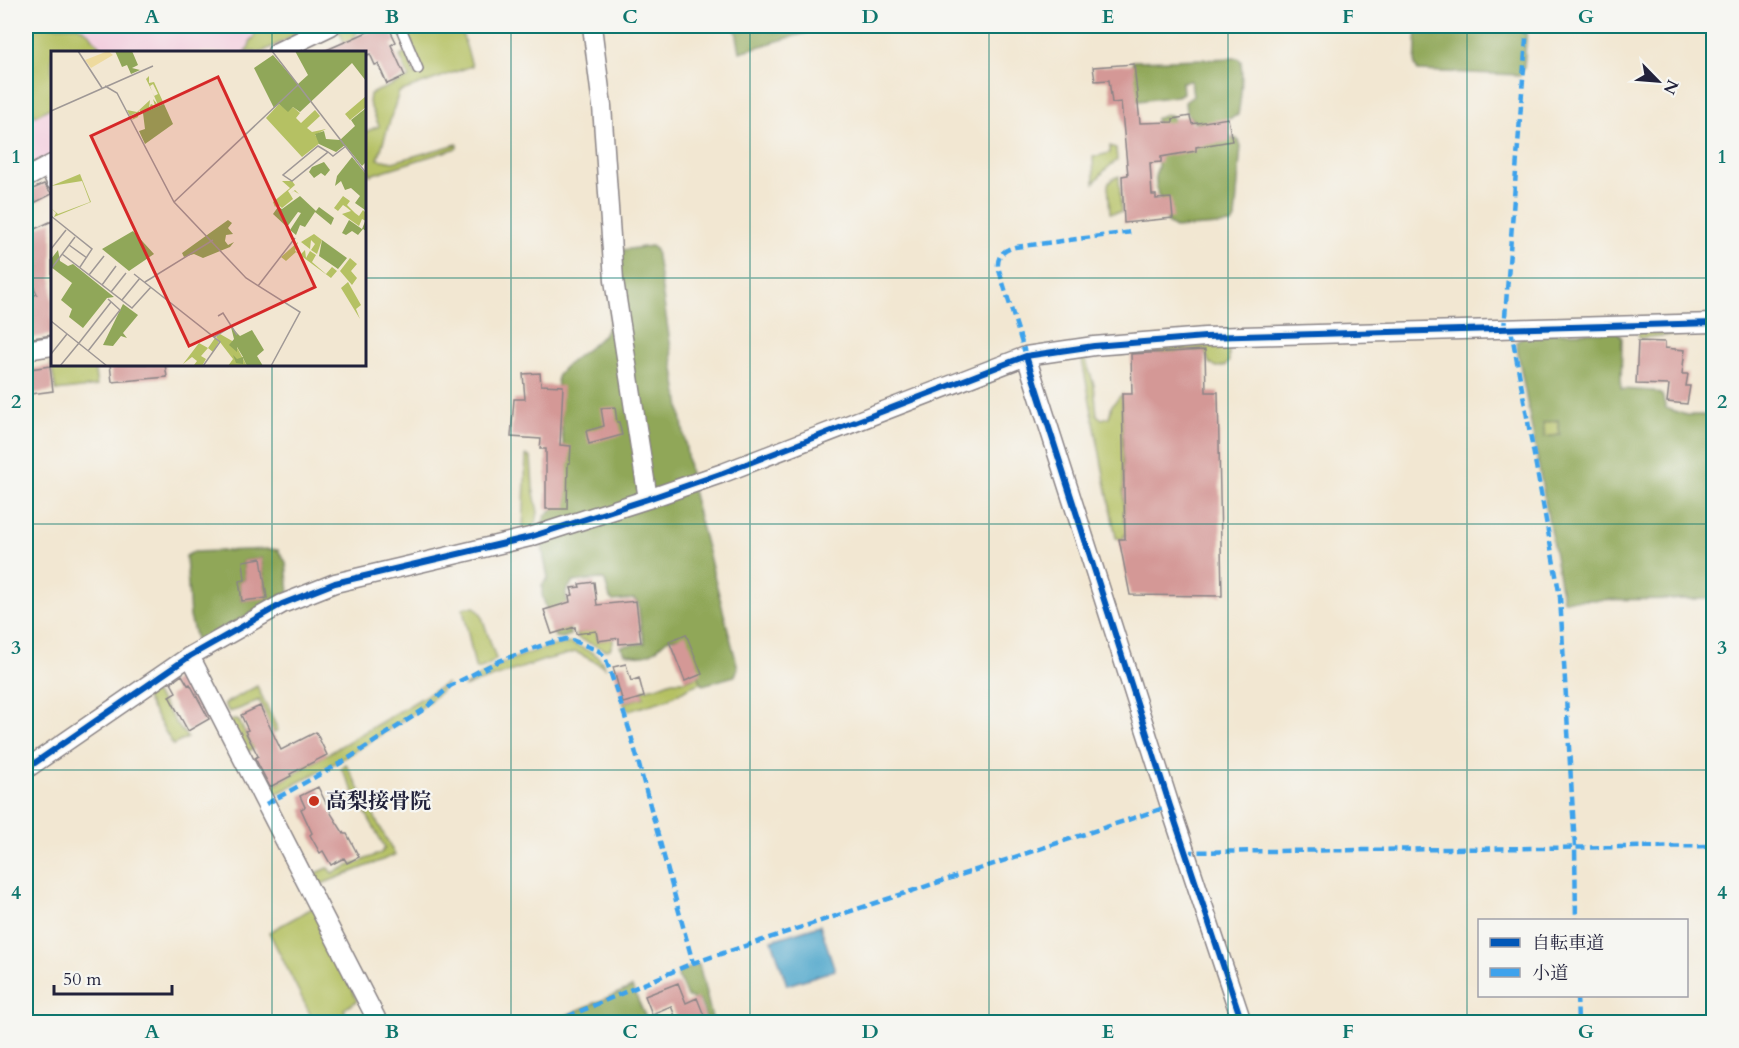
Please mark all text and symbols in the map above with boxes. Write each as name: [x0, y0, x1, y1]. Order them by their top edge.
text: A: [144, 3, 160, 30]
text: B: [385, 3, 399, 30]
text: C: [622, 3, 638, 30]
text: D: [861, 3, 879, 30]
text: E: [1102, 3, 1114, 30]
text: F: [1342, 3, 1354, 30]
text: G: [1578, 3, 1594, 30]
inset map: [51, 51, 366, 366]
north arrow: [1628, 51, 1688, 111]
text: N: [1658, 76, 1684, 98]
text: 1: [11, 143, 21, 170]
text: 1: [1717, 143, 1727, 170]
text: 2: [11, 388, 21, 415]
text: 2: [1717, 388, 1727, 415]
text: 3: [11, 634, 21, 661]
text: 3: [1717, 634, 1727, 661]
place label: 高梨接骨院: [326, 787, 431, 816]
marker: 高梨接骨院: [307, 794, 321, 808]
text: 4: [11, 879, 21, 906]
text: 4: [1717, 879, 1727, 906]
legend: [1478, 919, 1688, 997]
text: 自転車道: [1532, 931, 1604, 956]
scale bar: [54, 958, 172, 996]
text: 小道: [1532, 961, 1568, 986]
text: 50 m: [63, 967, 102, 992]
text: A: [144, 1018, 160, 1045]
text: B: [385, 1018, 399, 1045]
text: C: [622, 1018, 638, 1045]
text: D: [861, 1018, 879, 1045]
text: E: [1102, 1018, 1114, 1045]
text: F: [1342, 1018, 1354, 1045]
text: G: [1578, 1018, 1594, 1045]

